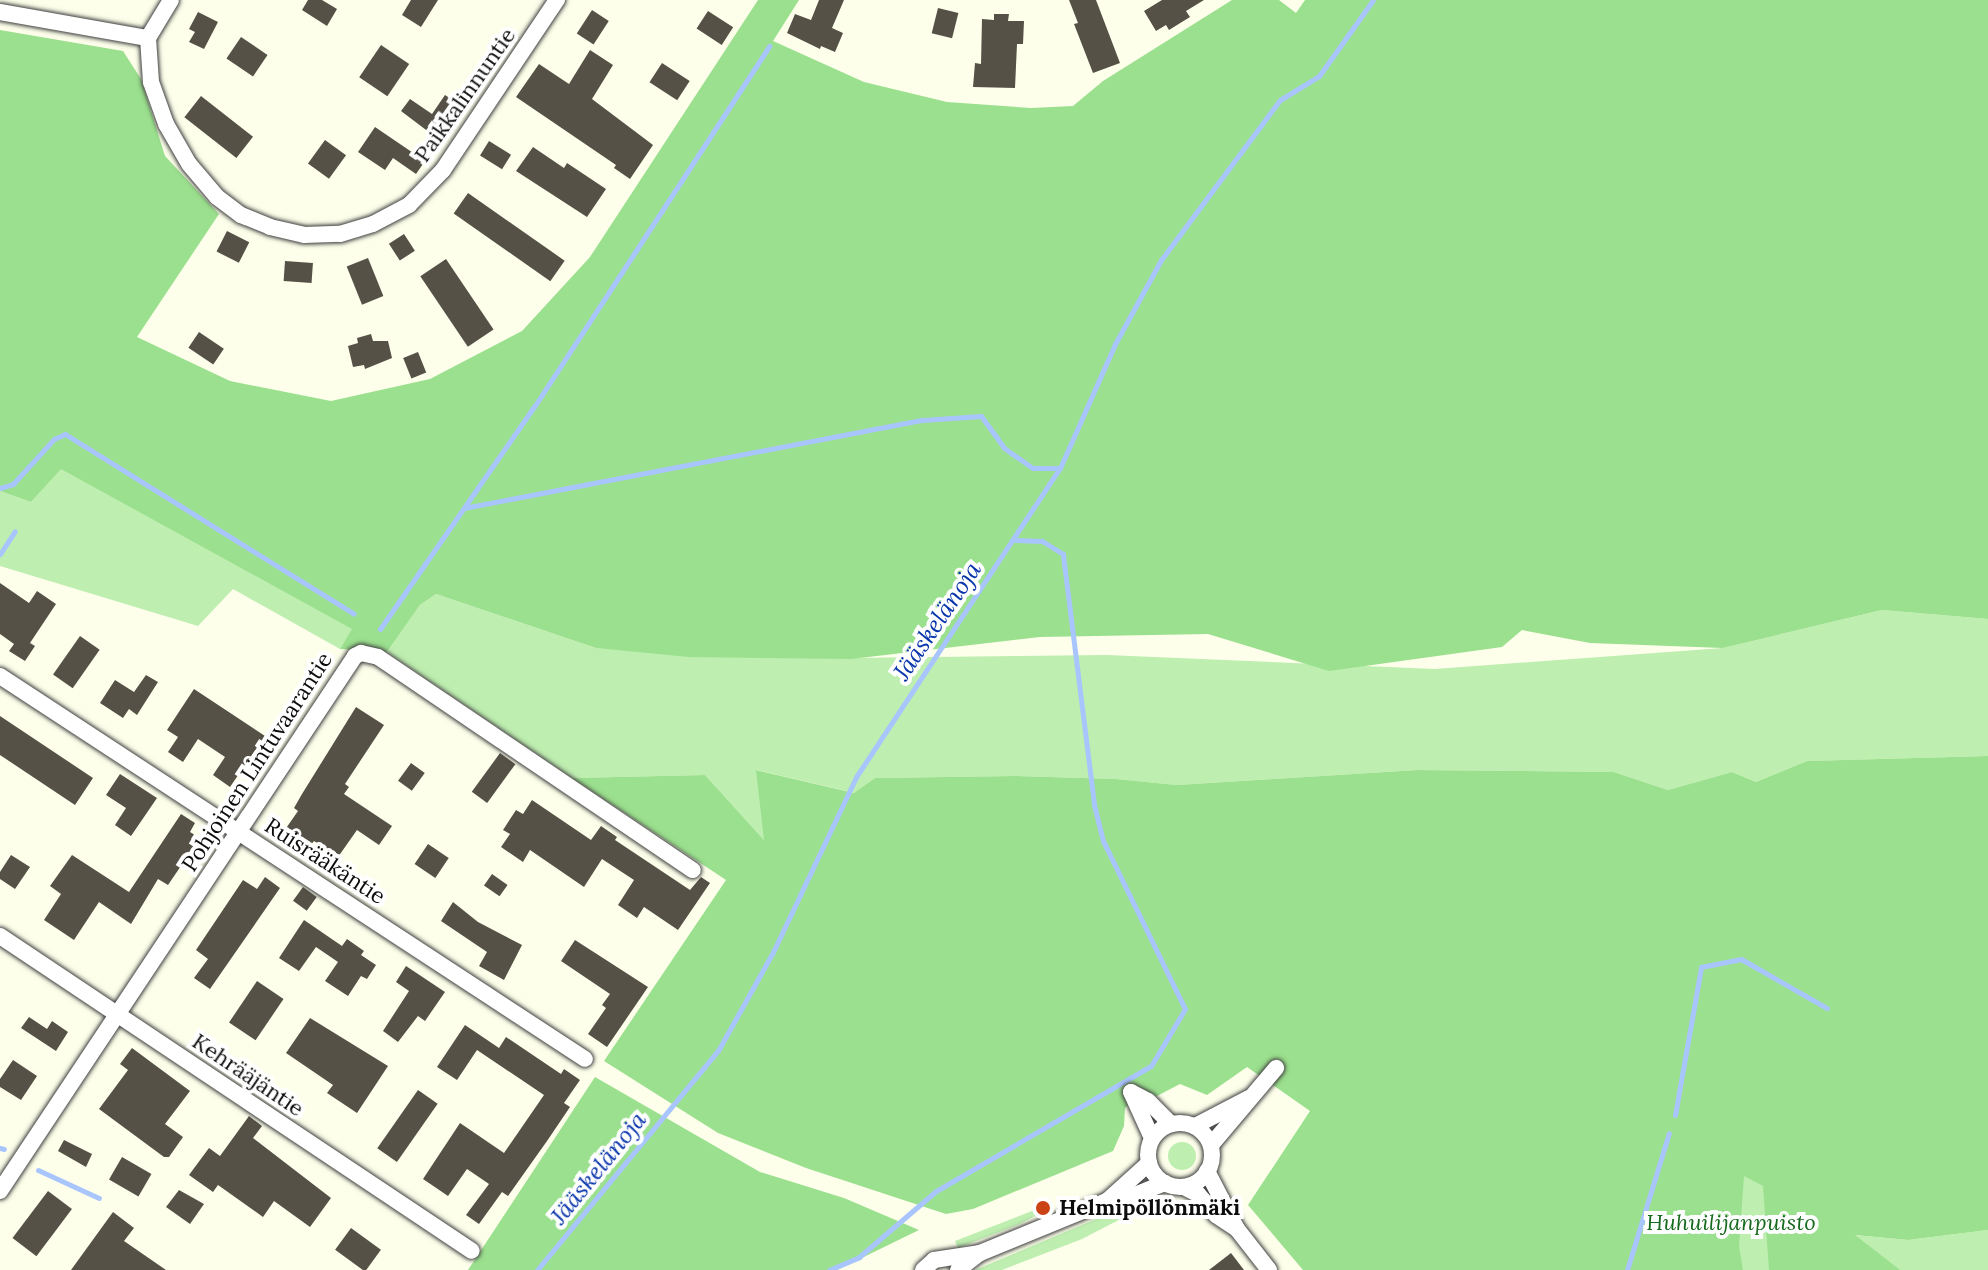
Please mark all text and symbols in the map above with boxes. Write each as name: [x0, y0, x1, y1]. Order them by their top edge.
street label: Paikkalinnuntie: [409, 23, 521, 167]
water label: Jääskelänoja: [887, 557, 987, 685]
street label: Pohjoinen Lintuvaarantie: [176, 647, 338, 877]
street label: Ruisrääkäntie: [260, 812, 390, 910]
street label: Kehrääjäntie: [187, 1028, 309, 1122]
water label: Jääskelänoja: [544, 1106, 652, 1230]
place label: Helmipöllönmäki: [1059, 1195, 1240, 1221]
marker: Helmipöllönmäki: [1034, 1199, 1052, 1217]
park label: Huhuilijanpuisto: [1646, 1210, 1816, 1236]

